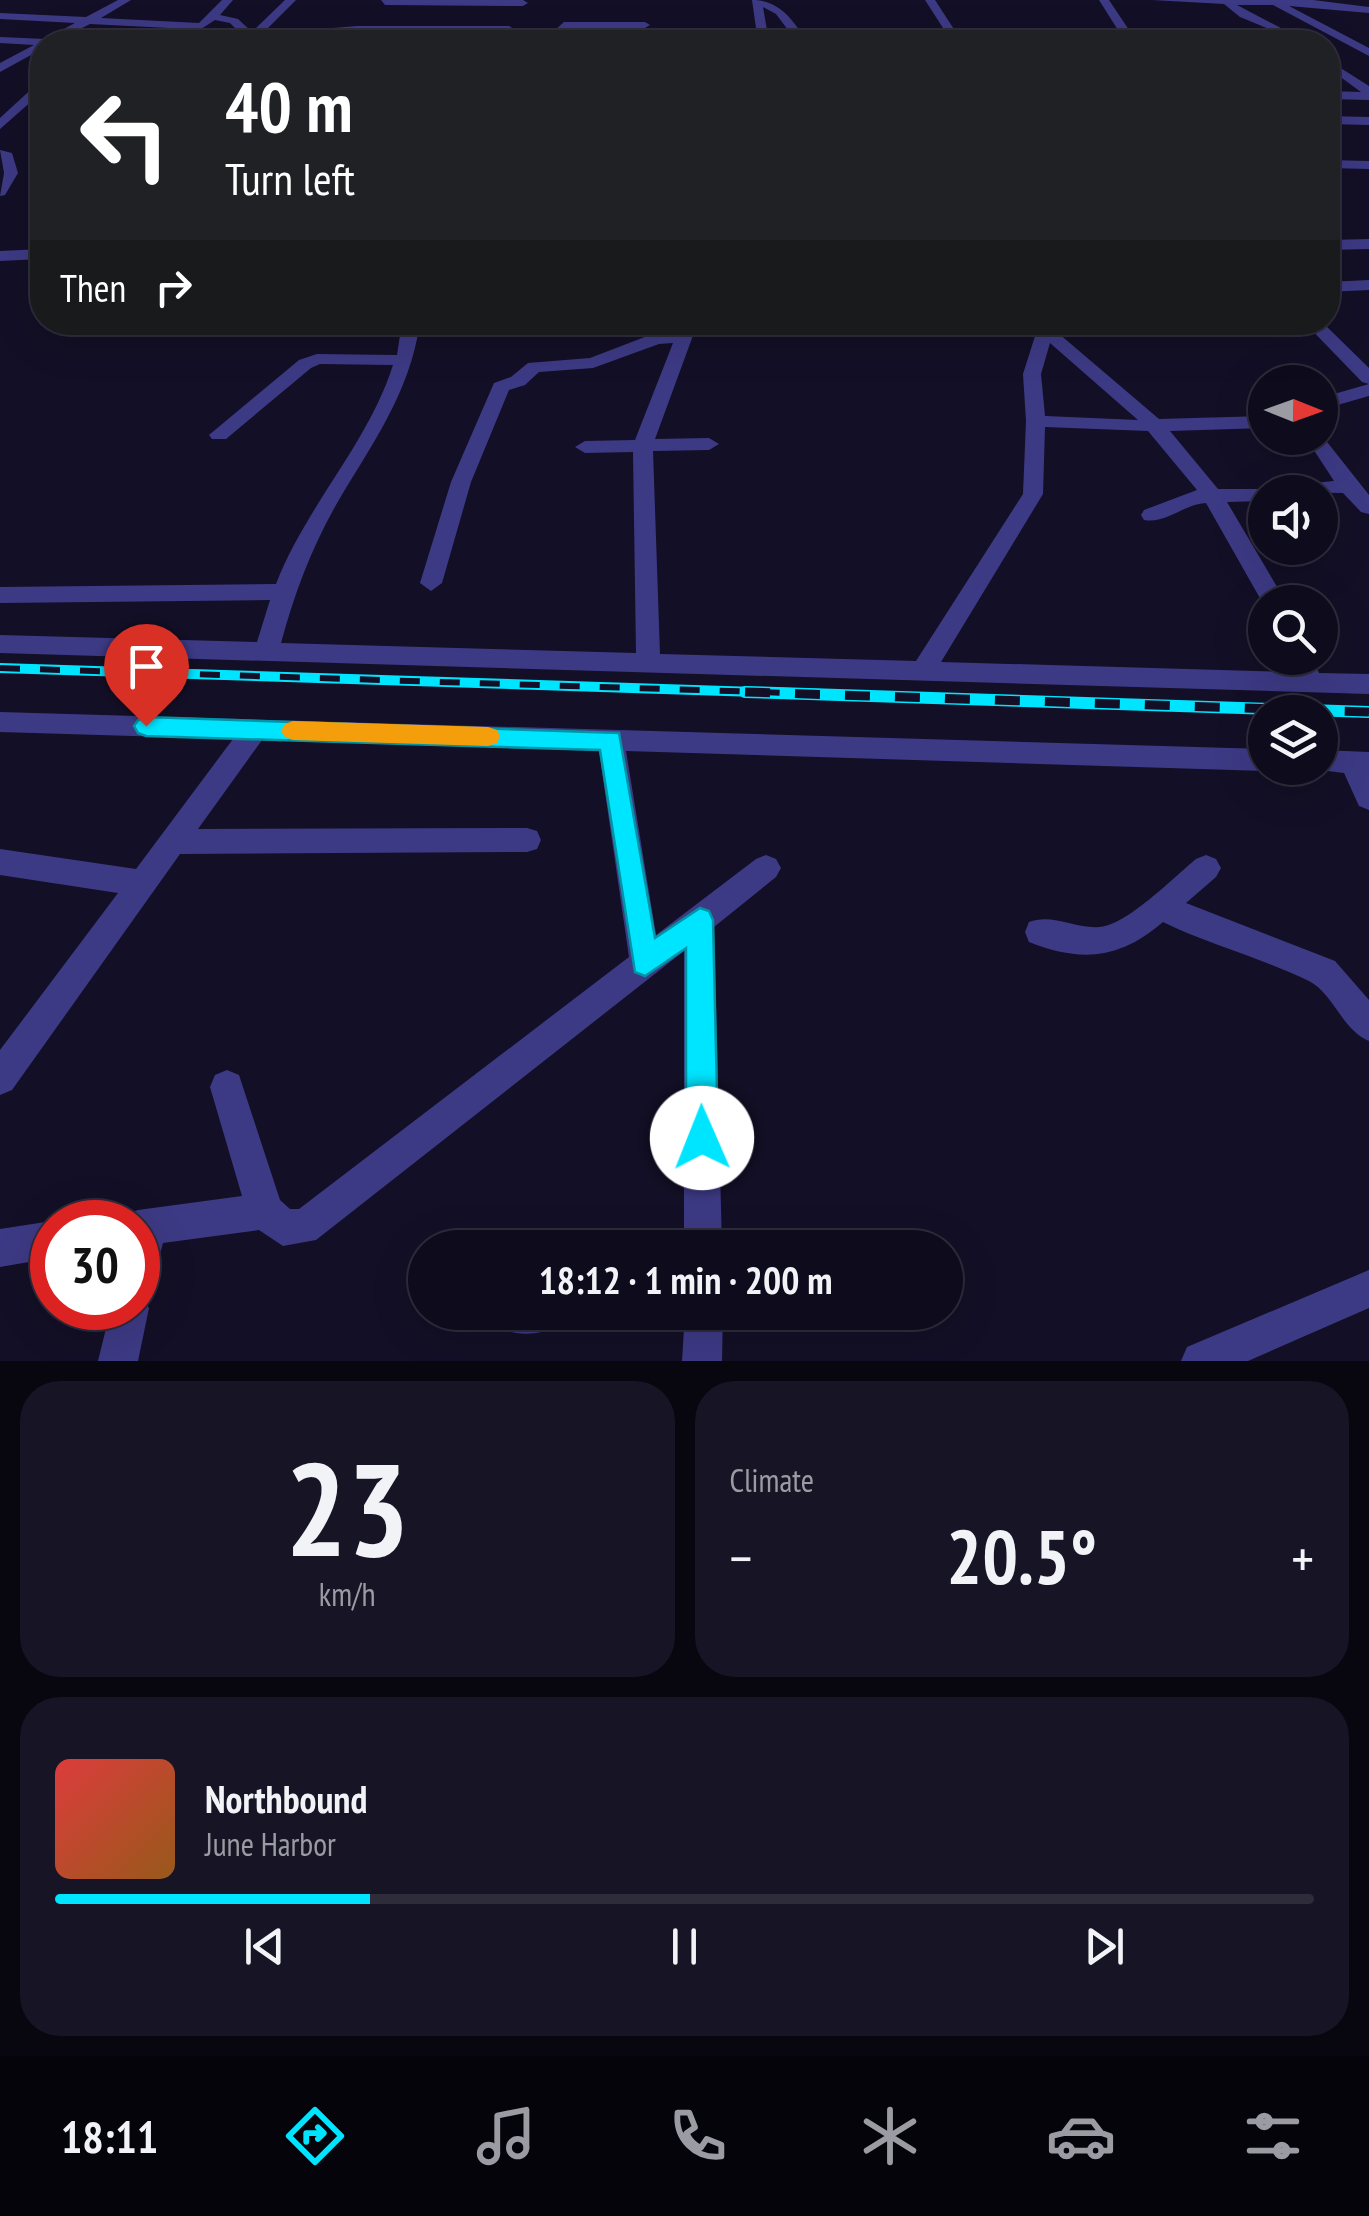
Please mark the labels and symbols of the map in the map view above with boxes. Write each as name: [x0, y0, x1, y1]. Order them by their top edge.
north arrow: [1248, 365, 1338, 455]
pin: [104, 624, 189, 727]
position arrow: [650, 1086, 754, 1190]
speed limit sign: 30: [30, 1200, 160, 1330]

